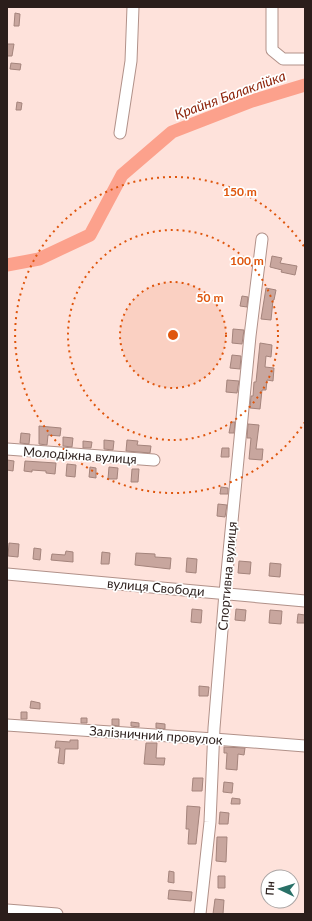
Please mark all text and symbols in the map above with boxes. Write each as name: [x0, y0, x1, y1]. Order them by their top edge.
water label: Крайня Балаклійка: [172, 67, 288, 122]
text: 150 m: [223, 184, 257, 199]
text: 100 m: [230, 253, 264, 268]
text: 50 m: [197, 290, 223, 305]
centre of rings: [166, 328, 180, 342]
street label: Молодіжна вулиця: [23, 443, 137, 467]
street label: Спортивна вулиця: [214, 521, 240, 631]
street label: вулиця Свободи: [107, 575, 205, 599]
street label: Залізничний провулок: [89, 722, 223, 748]
north arrow: [260, 869, 300, 909]
text: Пн: [263, 881, 277, 896]

